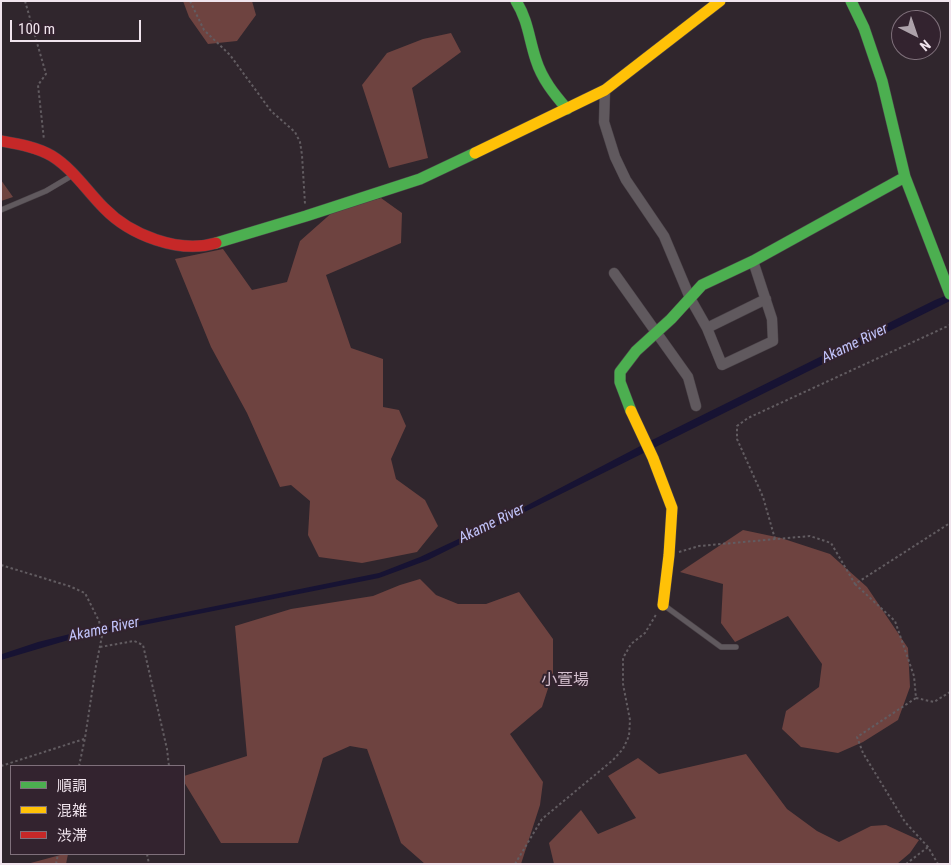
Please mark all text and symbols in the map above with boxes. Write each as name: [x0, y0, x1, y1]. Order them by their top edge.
scale bar: [12, 10, 144, 42]
north arrow: [891, 10, 941, 60]
text: 100 m: [18, 20, 55, 38]
text: N: [917, 37, 934, 54]
water label: Akame River: [819, 320, 891, 368]
water label: Akame River: [456, 500, 528, 548]
water label: Akame River: [67, 614, 141, 646]
district label: 小萱場: [541, 671, 589, 691]
legend: [10, 765, 185, 855]
text: 順調: [57, 777, 87, 795]
text: 混雑: [57, 802, 87, 820]
text: 渋滞: [57, 827, 87, 845]

